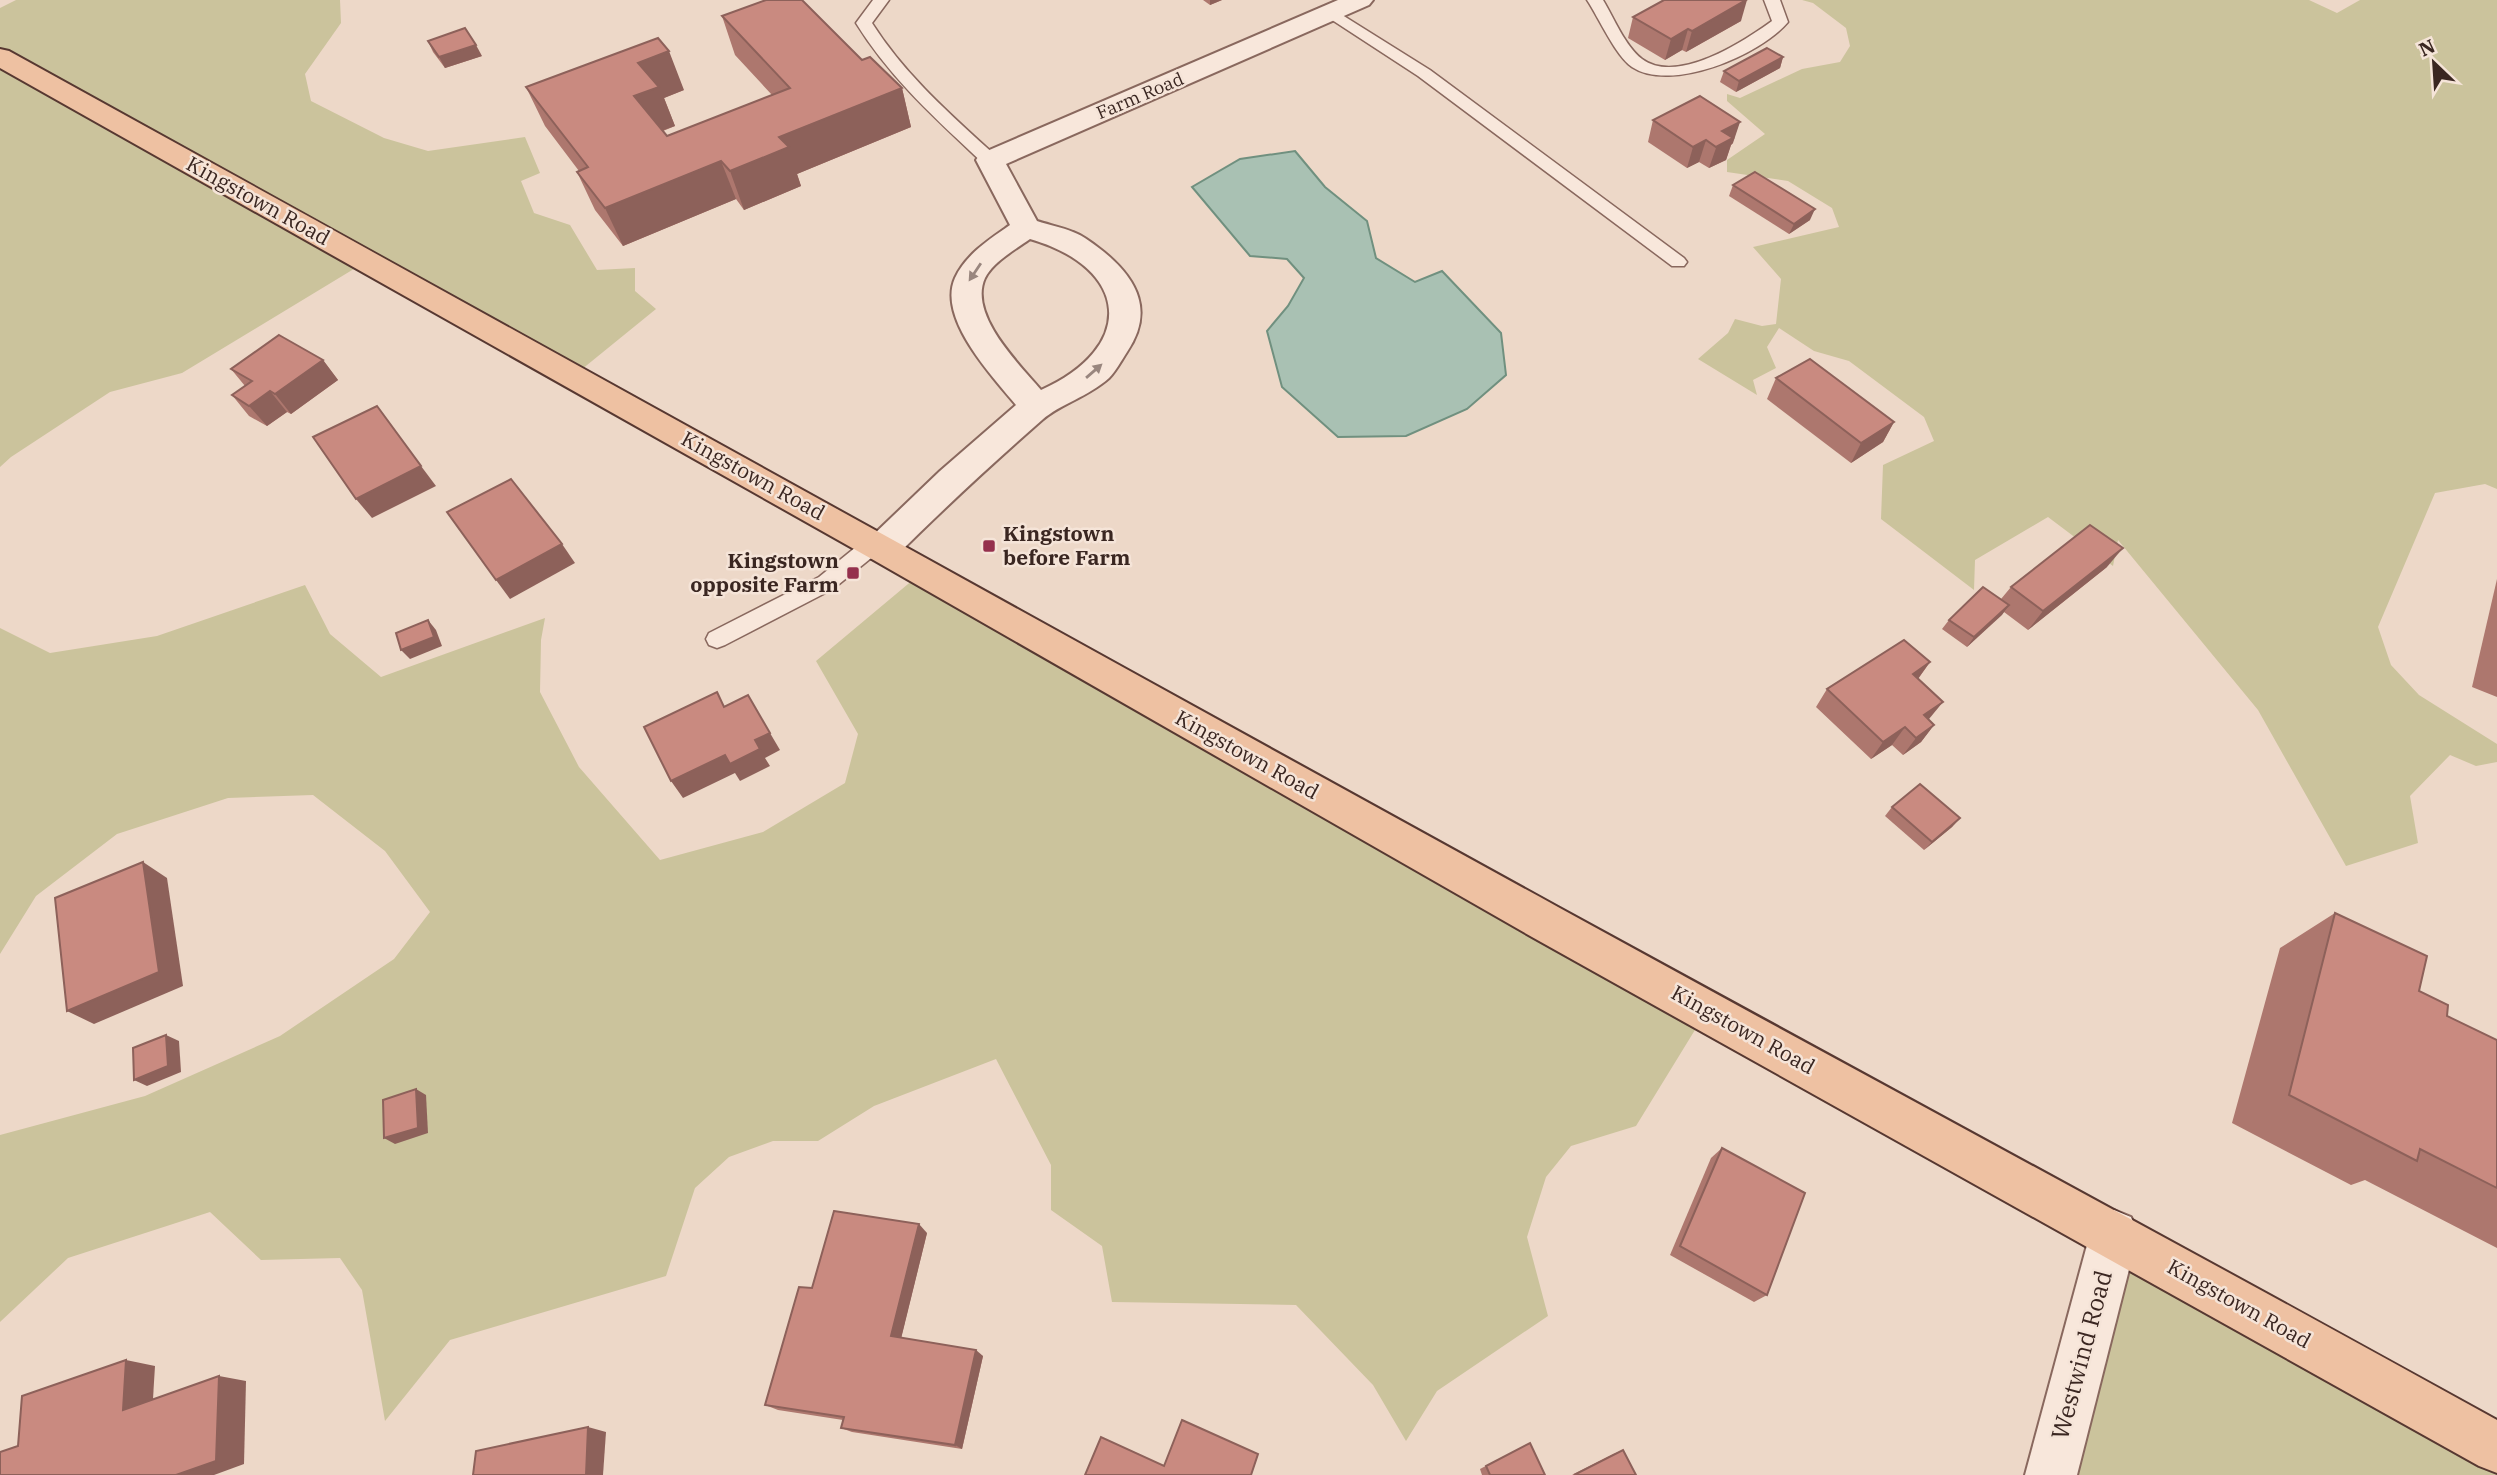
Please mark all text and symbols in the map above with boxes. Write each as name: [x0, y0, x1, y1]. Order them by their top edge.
north arrow: [2399, 28, 2469, 98]
text: N: [2415, 34, 2439, 62]
street label: Farm Road: [1093, 67, 1187, 124]
street label: Kingstown Road: [182, 149, 336, 251]
one-way arrow: [968, 263, 982, 281]
one-way arrow: [1085, 363, 1103, 379]
street label: Kingstown Road: [677, 424, 831, 526]
place label: Kingstown before Farm: [1003, 519, 1130, 571]
marker: Kingstown before Farm: [981, 538, 997, 554]
place label: Kingstown opposite Farm: [690, 546, 839, 598]
marker: Kingstown opposite Farm: [845, 565, 861, 581]
street label: Kingstown Road: [1171, 703, 1325, 805]
street label: Kingstown Road: [1667, 978, 1821, 1080]
street label: Kingstown Road: [2163, 1252, 2317, 1354]
street label: Westwind Road: [2043, 1267, 2119, 1443]

